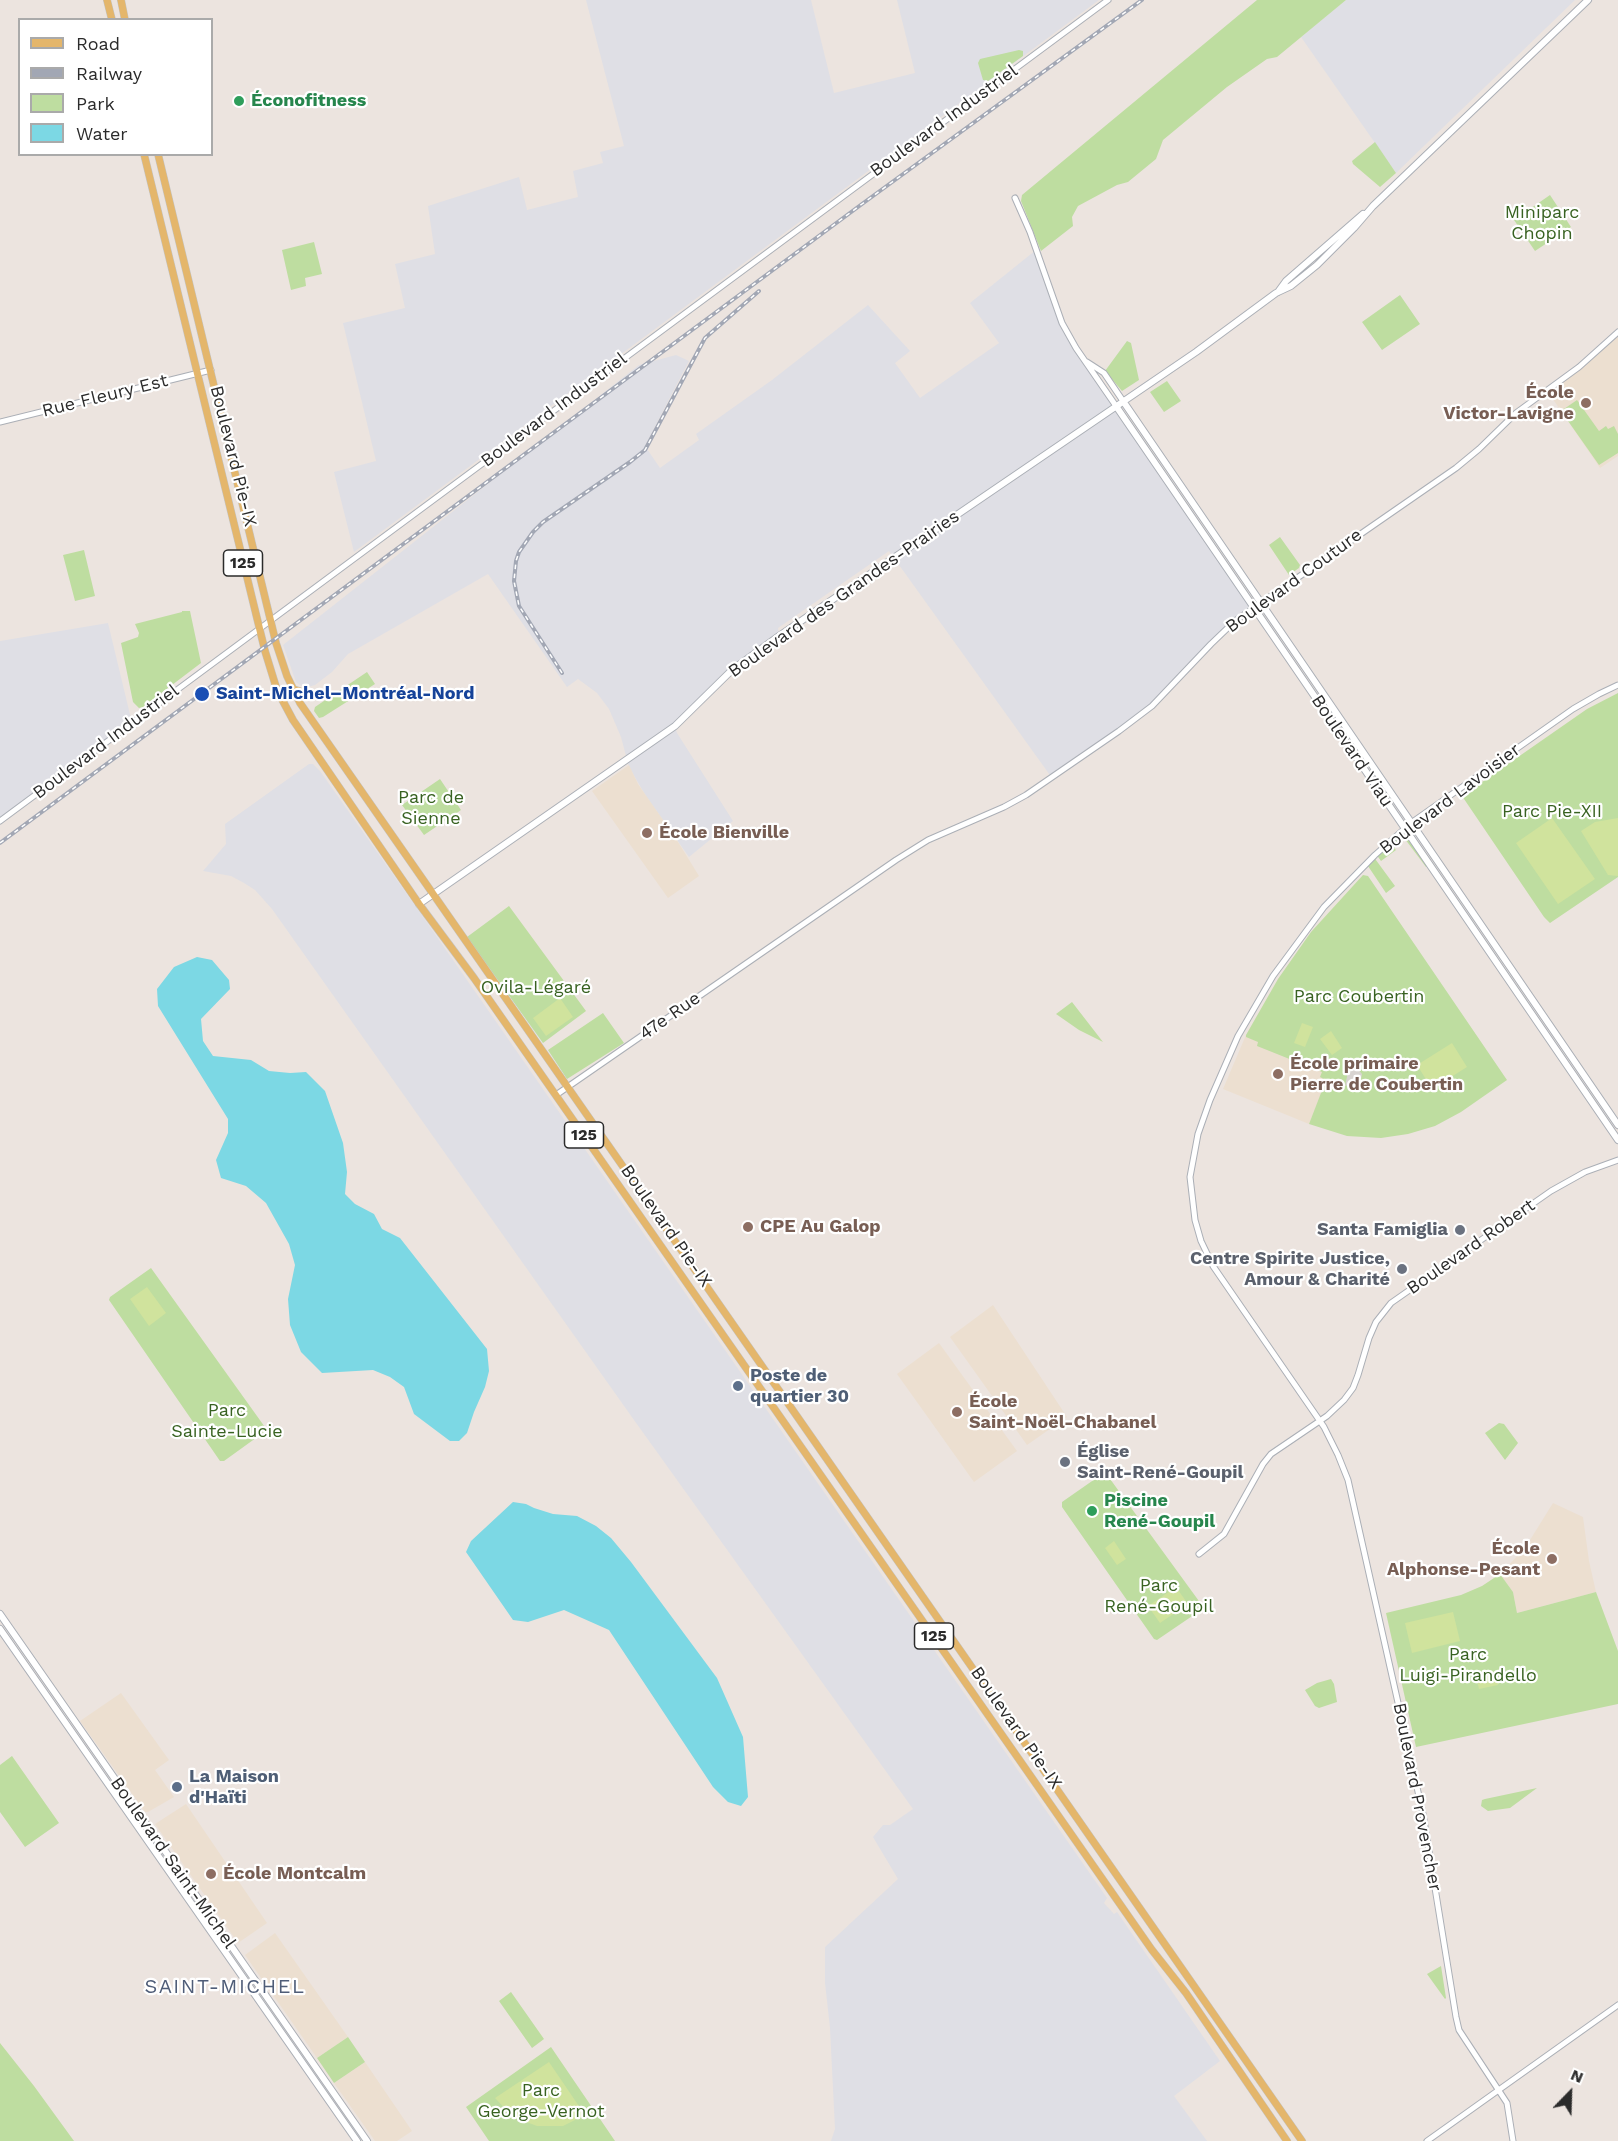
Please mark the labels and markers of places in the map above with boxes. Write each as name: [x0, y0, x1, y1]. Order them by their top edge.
place label: Éconofitness: [251, 90, 366, 112]
marker: Éconofitness: [232, 94, 246, 108]
place label: École Victor-Lavigne: [1443, 382, 1574, 424]
marker: École Victor-Lavigne: [1579, 396, 1593, 410]
place label: Saint-Michel–Montréal-Nord: [216, 683, 474, 705]
marker: Saint-Michel–Montréal-Nord: [193, 685, 211, 703]
place label: École Bienville: [659, 822, 789, 844]
marker: École Bienville: [640, 826, 654, 840]
place label: École primaire Pierre de Coubertin: [1290, 1053, 1463, 1096]
marker: École primaire Pierre de Coubertin: [1271, 1067, 1285, 1081]
place label: CPE Au Galop: [760, 1216, 881, 1238]
place label: Santa Famiglia: [1317, 1219, 1448, 1241]
marker: CPE Au Galop: [741, 1220, 755, 1234]
marker: Santa Famiglia: [1453, 1223, 1467, 1237]
place label: Centre Spirite Justice, Amour & Charité: [1190, 1248, 1390, 1290]
marker: Centre Spirite Justice, Amour & Charité: [1395, 1262, 1409, 1276]
place label: Poste de quartier 30: [750, 1365, 849, 1408]
marker: Poste de quartier 30: [731, 1379, 745, 1393]
place label: École Saint-Noël-Chabanel: [969, 1391, 1156, 1434]
marker: École Saint-Noël-Chabanel: [950, 1405, 964, 1419]
place label: Église Saint-René-Goupil: [1077, 1441, 1243, 1484]
marker: Église Saint-René-Goupil: [1058, 1455, 1072, 1469]
place label: Piscine René-Goupil: [1104, 1490, 1215, 1532]
marker: Piscine René-Goupil: [1085, 1504, 1099, 1518]
place label: École Alphonse-Pesant: [1387, 1538, 1540, 1580]
marker: École Alphonse-Pesant: [1545, 1552, 1559, 1566]
place label: La Maison d'Haïti: [189, 1766, 279, 1808]
marker: La Maison d'Haïti: [170, 1780, 184, 1794]
place label: École Montcalm: [223, 1863, 366, 1885]
marker: École Montcalm: [204, 1867, 218, 1881]

